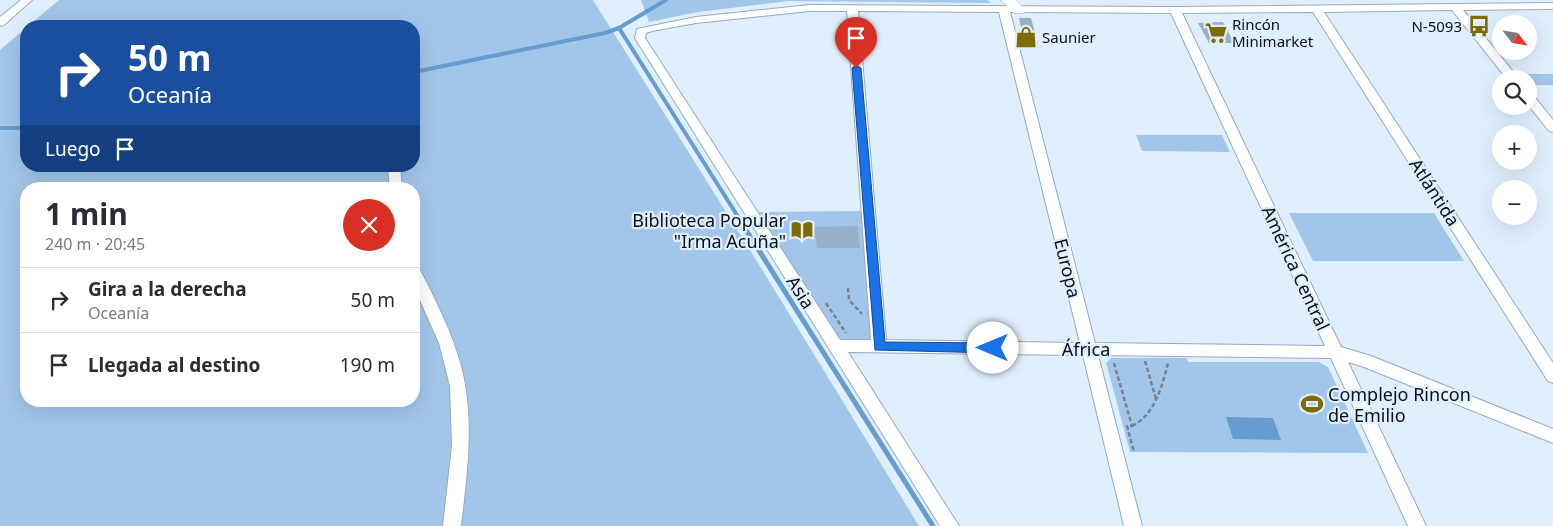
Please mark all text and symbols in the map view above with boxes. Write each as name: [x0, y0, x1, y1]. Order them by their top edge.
bus stop icon: N-5093: [1466, 13, 1492, 39]
place label: Rincón Minimarket: [1232, 14, 1314, 51]
north arrow: [1492, 15, 1538, 60]
map controls: [1492, 15, 1537, 225]
place label: N-5093: [1411, 16, 1462, 36]
pin: [835, 17, 877, 68]
supermarket icon: Rincón Minimarket: [1203, 20, 1229, 46]
icon: arrive: [842, 24, 870, 52]
shop icon: Saunier: [1013, 24, 1039, 50]
place label: Saunier: [1042, 27, 1096, 47]
text: 50 m: [128, 34, 211, 81]
icon: right: [45, 40, 110, 105]
button: search: [1492, 70, 1537, 115]
text: Oceanía: [128, 79, 212, 109]
button: +: [1492, 125, 1537, 170]
icon: arrive: [111, 135, 139, 163]
text: Luego: [45, 136, 101, 162]
street label: Atlántida: [1404, 154, 1466, 230]
button: −: [1492, 180, 1537, 225]
text: 1 min: [45, 193, 128, 234]
button: close: [343, 199, 395, 251]
street label: América Central: [1257, 202, 1335, 334]
place label: Biblioteca Popular "Irma Acuña": [632, 208, 787, 253]
library icon: Biblioteca Popular "Irma Acuña": [789, 217, 815, 243]
text: 240 m · 20:45: [45, 233, 145, 255]
street label: Europa: [1049, 236, 1087, 300]
street label: Asia: [782, 271, 820, 313]
text: Gira a la derecha: [88, 276, 247, 302]
icon: right: [45, 286, 73, 314]
text: 50 m: [351, 287, 395, 313]
text: Oceanía: [88, 302, 149, 324]
position arrow: [966, 321, 1018, 373]
street label: África: [1062, 337, 1110, 361]
icon: arrive: [45, 351, 73, 379]
text: Llegada al destino: [88, 352, 260, 378]
text: 190 m: [340, 352, 395, 378]
place label: Complejo Rincon de Emilio: [1328, 382, 1471, 427]
sports icon: Complejo Rincon de Emilio: [1299, 391, 1325, 417]

